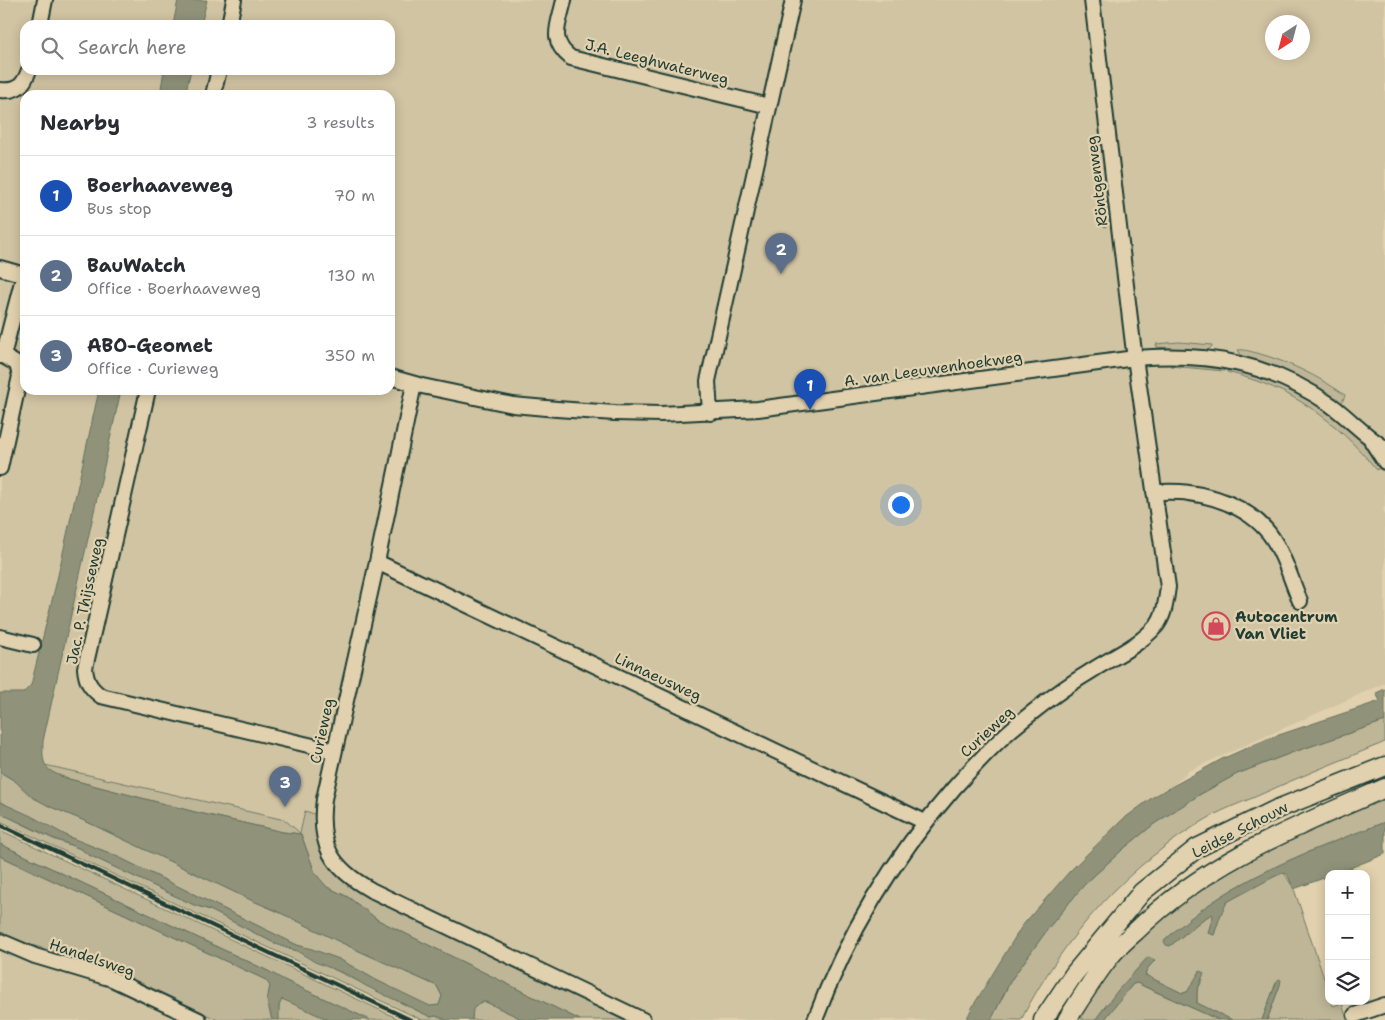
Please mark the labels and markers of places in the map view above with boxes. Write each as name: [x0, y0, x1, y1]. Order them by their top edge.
pin: 2: [765, 233, 797, 274]
pin: 1: [794, 369, 826, 410]
place label: Autocentrum Van Vliet: [1235, 607, 1338, 644]
shop icon: Autocentrum Van Vliet: [1201, 611, 1231, 641]
pin: 3: [269, 766, 301, 807]

